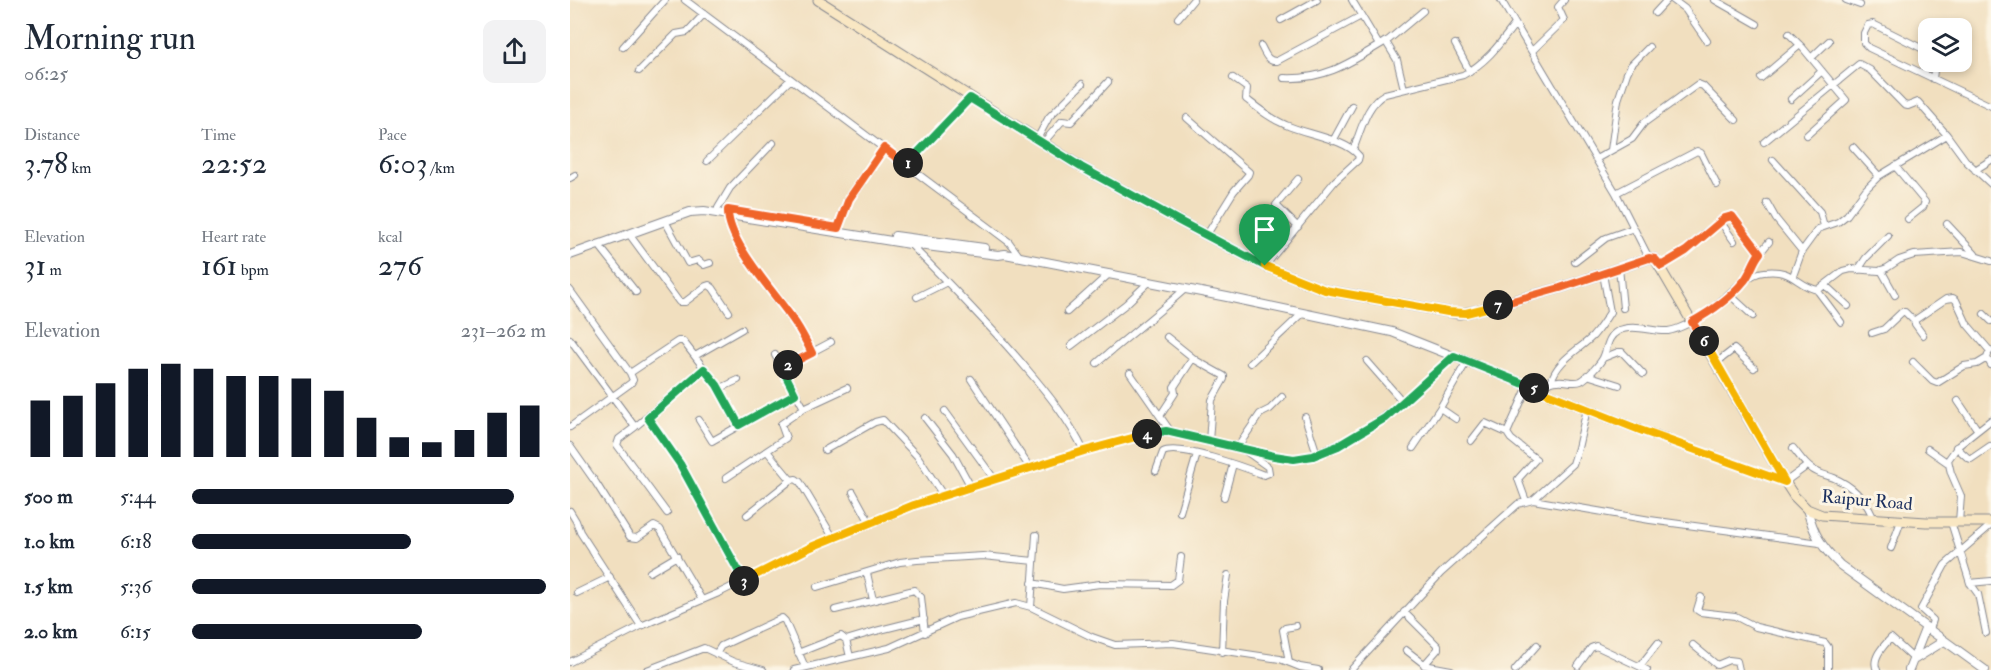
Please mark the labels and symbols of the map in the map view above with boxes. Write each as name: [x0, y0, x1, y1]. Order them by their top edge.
pin: 1: [893, 148, 923, 178]
pin: [1239, 204, 1290, 266]
pin: 7: [1483, 290, 1513, 320]
pin: 6: [1689, 326, 1719, 356]
pin: 2: [773, 350, 803, 380]
pin: 5: [1519, 373, 1549, 403]
pin: 4: [1132, 419, 1162, 449]
street label: Raipur Road: [1820, 485, 1914, 516]
pin: 3: [729, 566, 759, 596]

